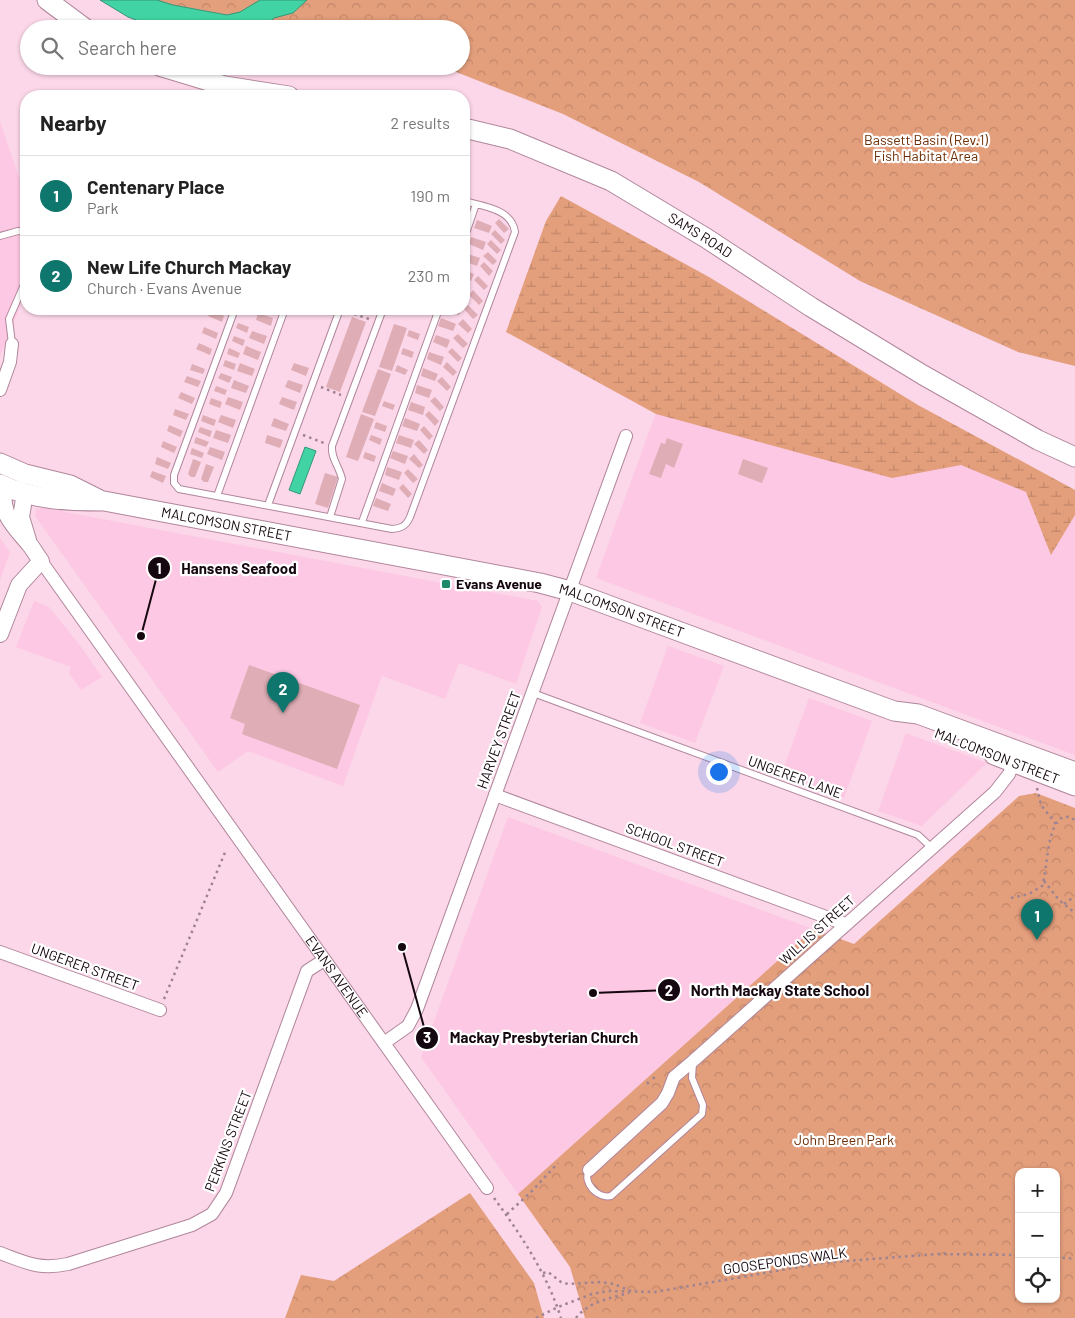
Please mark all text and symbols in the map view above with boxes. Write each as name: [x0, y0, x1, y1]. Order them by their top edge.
search box: [20, 20, 470, 75]
icon: search: [38, 34, 66, 62]
text: Search here: [78, 36, 177, 59]
text: Nearby: [40, 110, 106, 135]
text: 2 results: [391, 113, 450, 132]
park label: Bassett Basin (Rev.1) Fish Habitat Area: [864, 131, 988, 164]
text: Centenary Place: [87, 175, 225, 198]
text: 1: [53, 186, 59, 205]
text: 190 m: [411, 186, 450, 205]
text: Park: [87, 198, 118, 217]
street label: SAMS ROAD: [665, 208, 736, 261]
text: New Life Church Mackay: [87, 255, 291, 278]
text: 2: [52, 266, 60, 285]
text: 230 m: [408, 266, 450, 285]
text: Church · Evans Avenue: [87, 278, 242, 297]
street label: MALCOMSON STREET: [160, 503, 293, 544]
callout: Hansens Seafood: [146, 553, 306, 583]
text: 1: [156, 559, 162, 577]
text: Hansens Seafood: [181, 559, 297, 577]
place label: Evans Avenue: [456, 575, 542, 592]
marker: Evans Avenue: [440, 578, 452, 590]
street label: MALCOMSON STREET: [557, 579, 687, 641]
pin: 2: [267, 672, 299, 713]
street label: HARVEY STREET: [473, 689, 524, 791]
street label: MALCOMSON STREET: [932, 724, 1062, 787]
street label: UNGERER LANE: [746, 752, 844, 801]
your location: [706, 759, 732, 785]
street label: SCHOOL STREET: [624, 819, 727, 870]
street label: WILLIS STREET: [775, 891, 858, 968]
pin: 1: [1021, 899, 1053, 940]
street label: EVANS AVENUE: [302, 932, 372, 1020]
street label: UNGERER STREET: [29, 939, 141, 994]
callout: North Mackay State School: [656, 975, 880, 1005]
text: 2: [665, 981, 673, 999]
text: North Mackay State School: [691, 981, 869, 999]
callout: Mackay Presbyterian Church: [414, 1023, 648, 1053]
text: 3: [423, 1028, 431, 1046]
text: Mackay Presbyterian Church: [450, 1028, 638, 1046]
street label: PERKINS STREET: [200, 1088, 255, 1194]
park label: John Breen Park: [794, 1131, 894, 1148]
map controls: [1015, 1168, 1060, 1303]
button: +: [1015, 1168, 1060, 1213]
button: −: [1015, 1213, 1060, 1258]
street label: GOOSEPONDS WALK: [722, 1243, 848, 1278]
button: locate: [1015, 1258, 1060, 1303]

